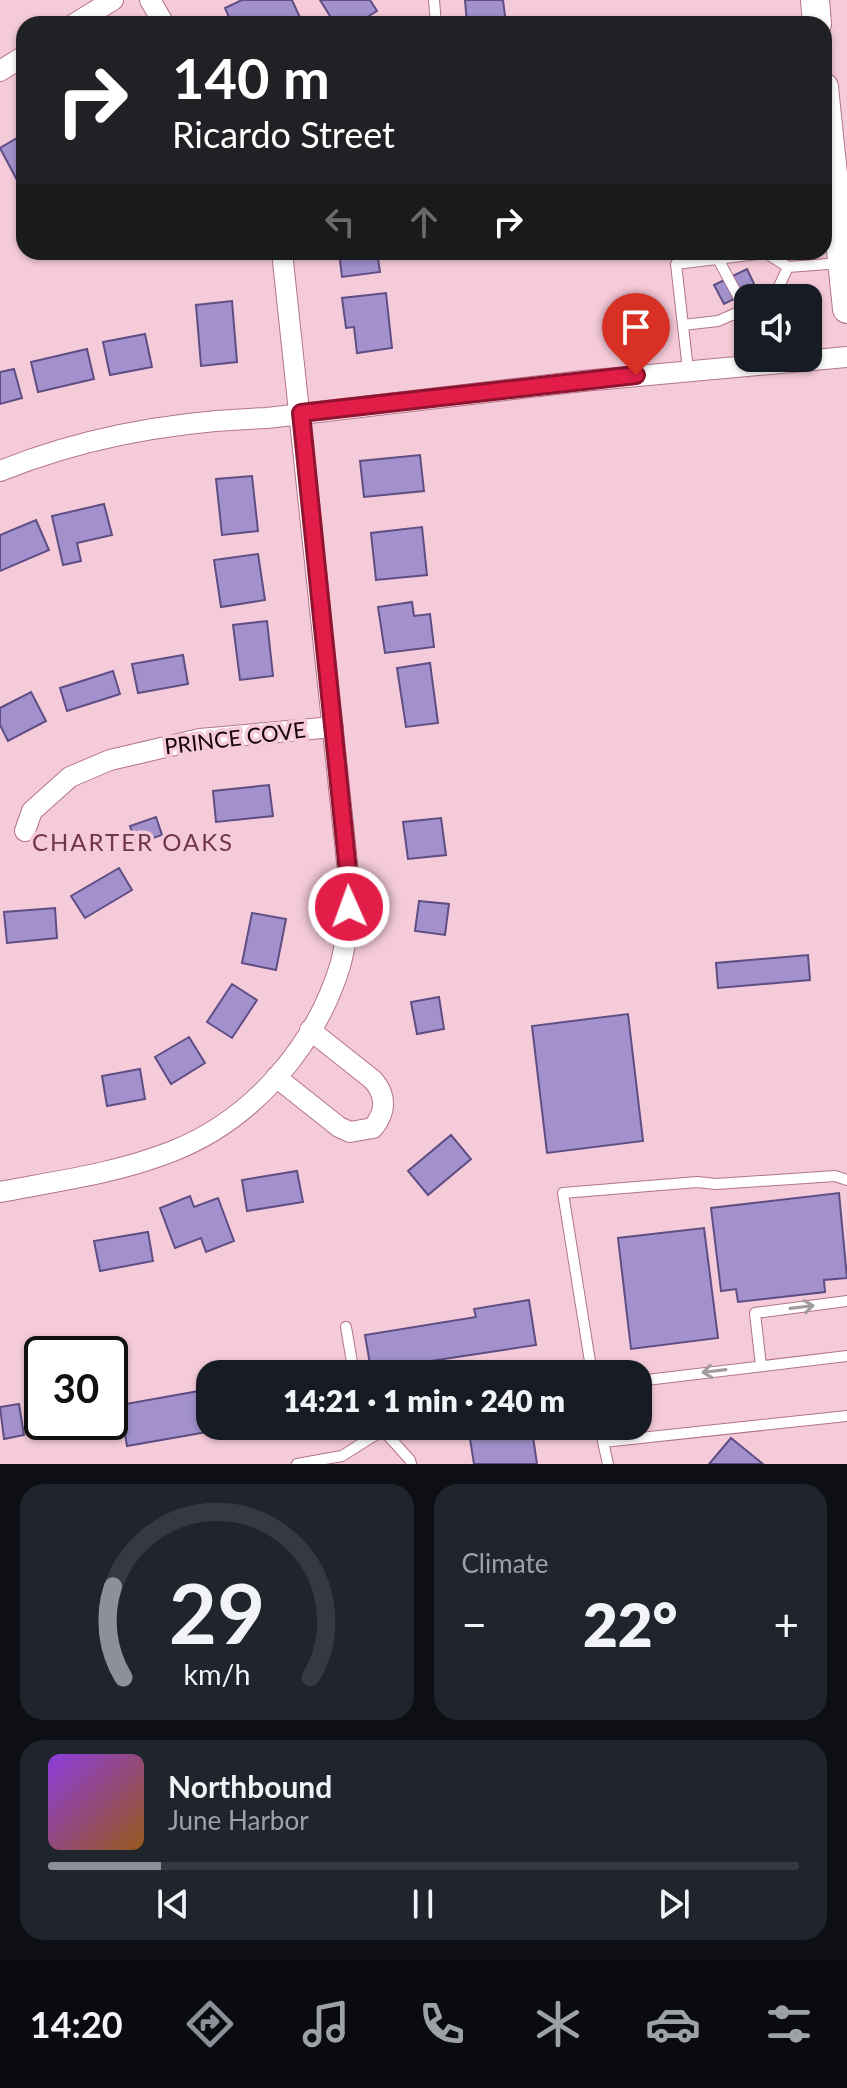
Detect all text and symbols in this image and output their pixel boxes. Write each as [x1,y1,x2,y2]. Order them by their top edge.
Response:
text: 140 m [172,44,330,111]
icon: right [40,48,144,152]
text: Ricardo Street [172,112,395,156]
icon: left [318,200,362,244]
icon: ahead [402,200,446,244]
icon: right [486,200,530,244]
map controls [734,284,822,372]
button: sound [734,284,822,372]
pin [602,293,670,375]
icon: arrive [614,305,658,349]
street label: PRINCE COVE [163,715,307,760]
district label: CHARTER OAKS [32,827,234,856]
position arrow [307,865,391,949]
one-way arrow [788,1299,815,1314]
speed limit sign: 30 [24,1336,128,1440]
one-way arrow [701,1364,728,1379]
text: 14:21 · 1 min · 240 m [283,1382,565,1418]
text: Climate [462,1547,548,1579]
text: 29 [169,1562,265,1662]
text: 22° [583,1588,678,1660]
text: − [462,1598,487,1650]
text: + [773,1598,799,1650]
text: km/h [183,1657,250,1691]
text: Northbound [168,1768,332,1804]
text: June Harbor [168,1804,309,1836]
icon: previous [151,1882,195,1926]
icon: pause [401,1882,445,1926]
icon: next [652,1882,696,1926]
icon: directions [182,1996,238,2052]
icon: music [298,1996,354,2052]
icon: phone [414,1996,470,2052]
icon: climate [530,1996,586,2052]
icon: car [645,1996,701,2052]
icon: filters [761,1996,817,2052]
text: 14:20 [30,2002,123,2046]

